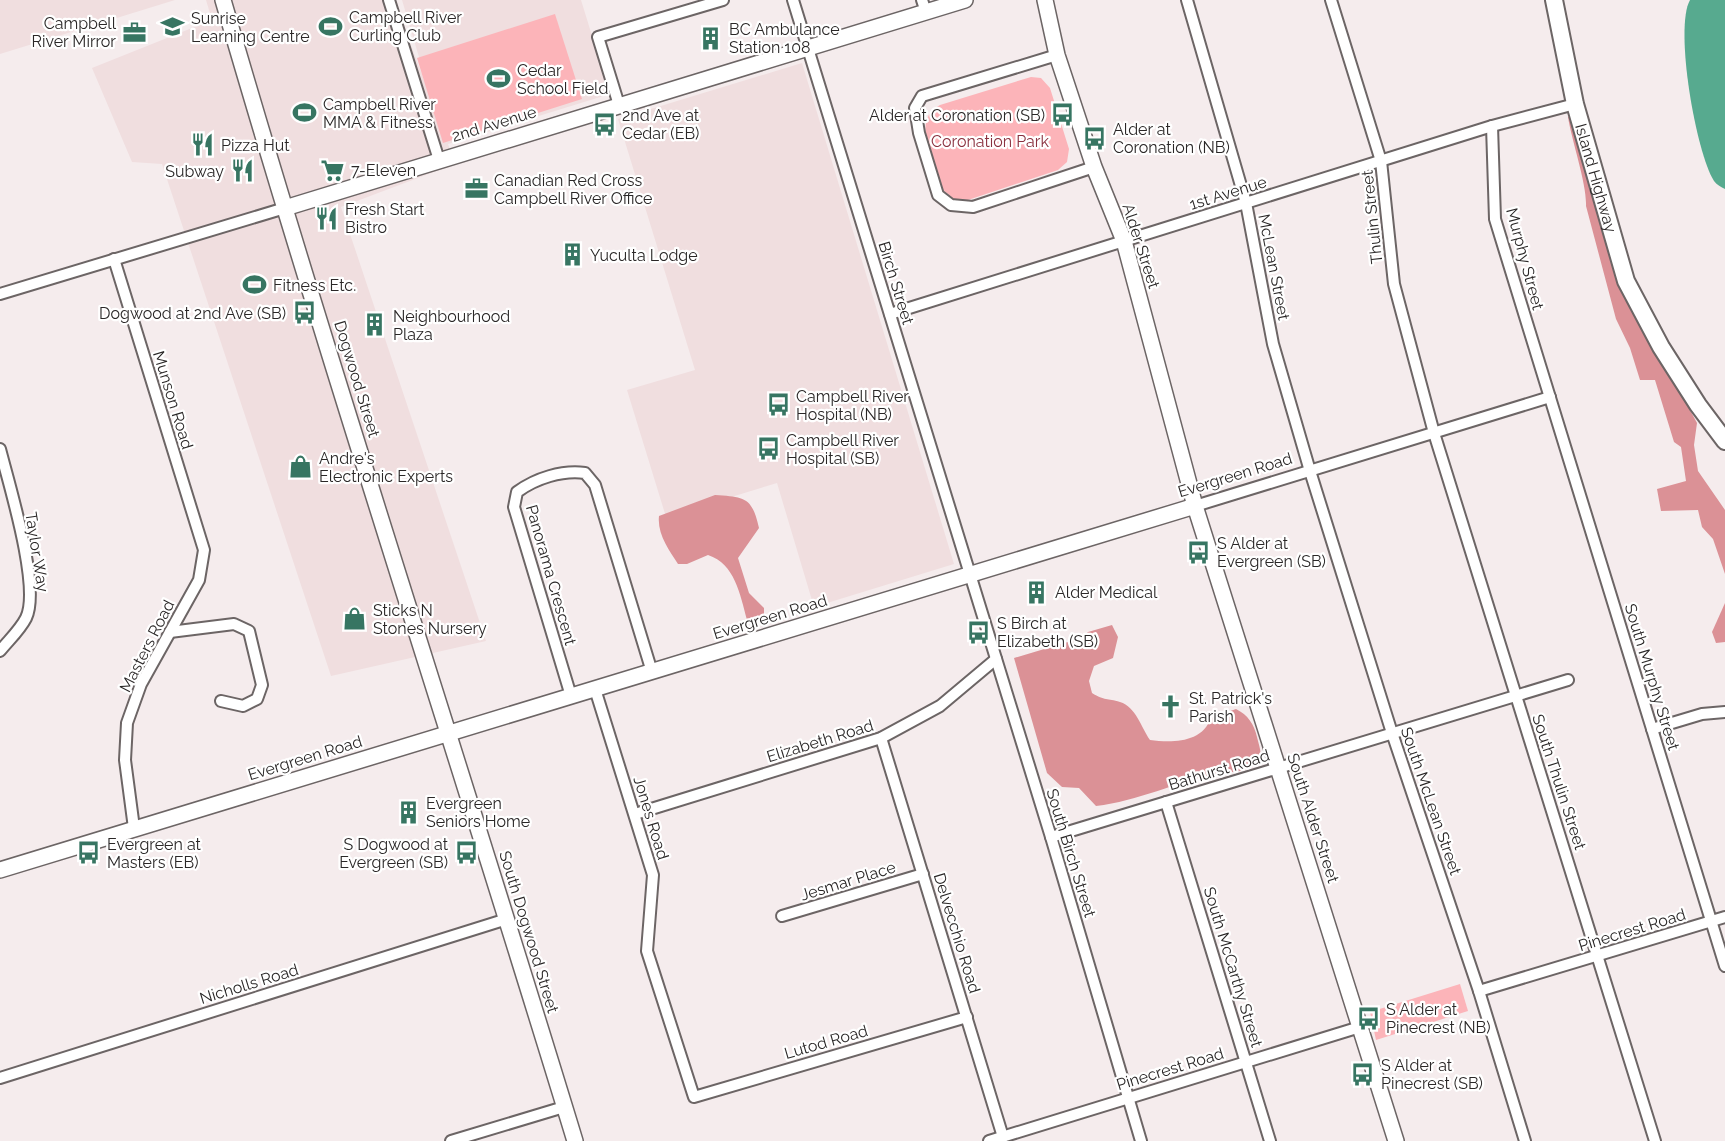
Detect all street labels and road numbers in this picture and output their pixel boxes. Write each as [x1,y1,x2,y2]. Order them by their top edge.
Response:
street label: 2nd Avenue [449,102,539,146]
street label: Island Highway [1572,121,1621,235]
street label: Thulin Street [1358,169,1386,265]
street label: 1st Avenue [1187,172,1269,214]
street label: Alder Street [1118,201,1164,291]
street label: Murphy Street [1502,206,1548,313]
street label: McLean Street [1254,212,1294,322]
street label: Birch Street [874,239,918,328]
street label: Dogwood Street [330,318,384,440]
street label: Munson Road [149,348,197,452]
street label: Evergreen Road [1176,449,1294,501]
street label: Panorama Crescent [522,502,580,648]
street label: Taylor Way [21,511,53,594]
street label: Evergreen Road [711,591,829,643]
street label: Masters Road [116,597,178,695]
street label: South Murphy Street [1621,601,1684,753]
street label: South Thulin Street [1528,712,1590,853]
street label: Elizabeth Road [764,716,876,766]
street label: South McLean Street [1397,725,1465,878]
street label: Evergreen Road [246,732,364,784]
street label: Bathurst Road [1166,746,1272,794]
street label: South Alder Street [1283,751,1343,886]
street label: Jones Road [629,774,673,862]
street label: South Birch Street [1042,786,1100,920]
street label: South Dogwood Street [495,849,563,1016]
street label: Jesmar Place [798,858,898,904]
street label: Delvecchio Road [930,871,984,996]
street label: South McCarthy Street [1200,885,1267,1050]
street label: Pinecrest Road [1576,905,1688,955]
street label: Nicholls Road [197,960,301,1008]
street label: Lutod Road [782,1021,870,1063]
street label: Pinecrest Road [1114,1044,1226,1094]

